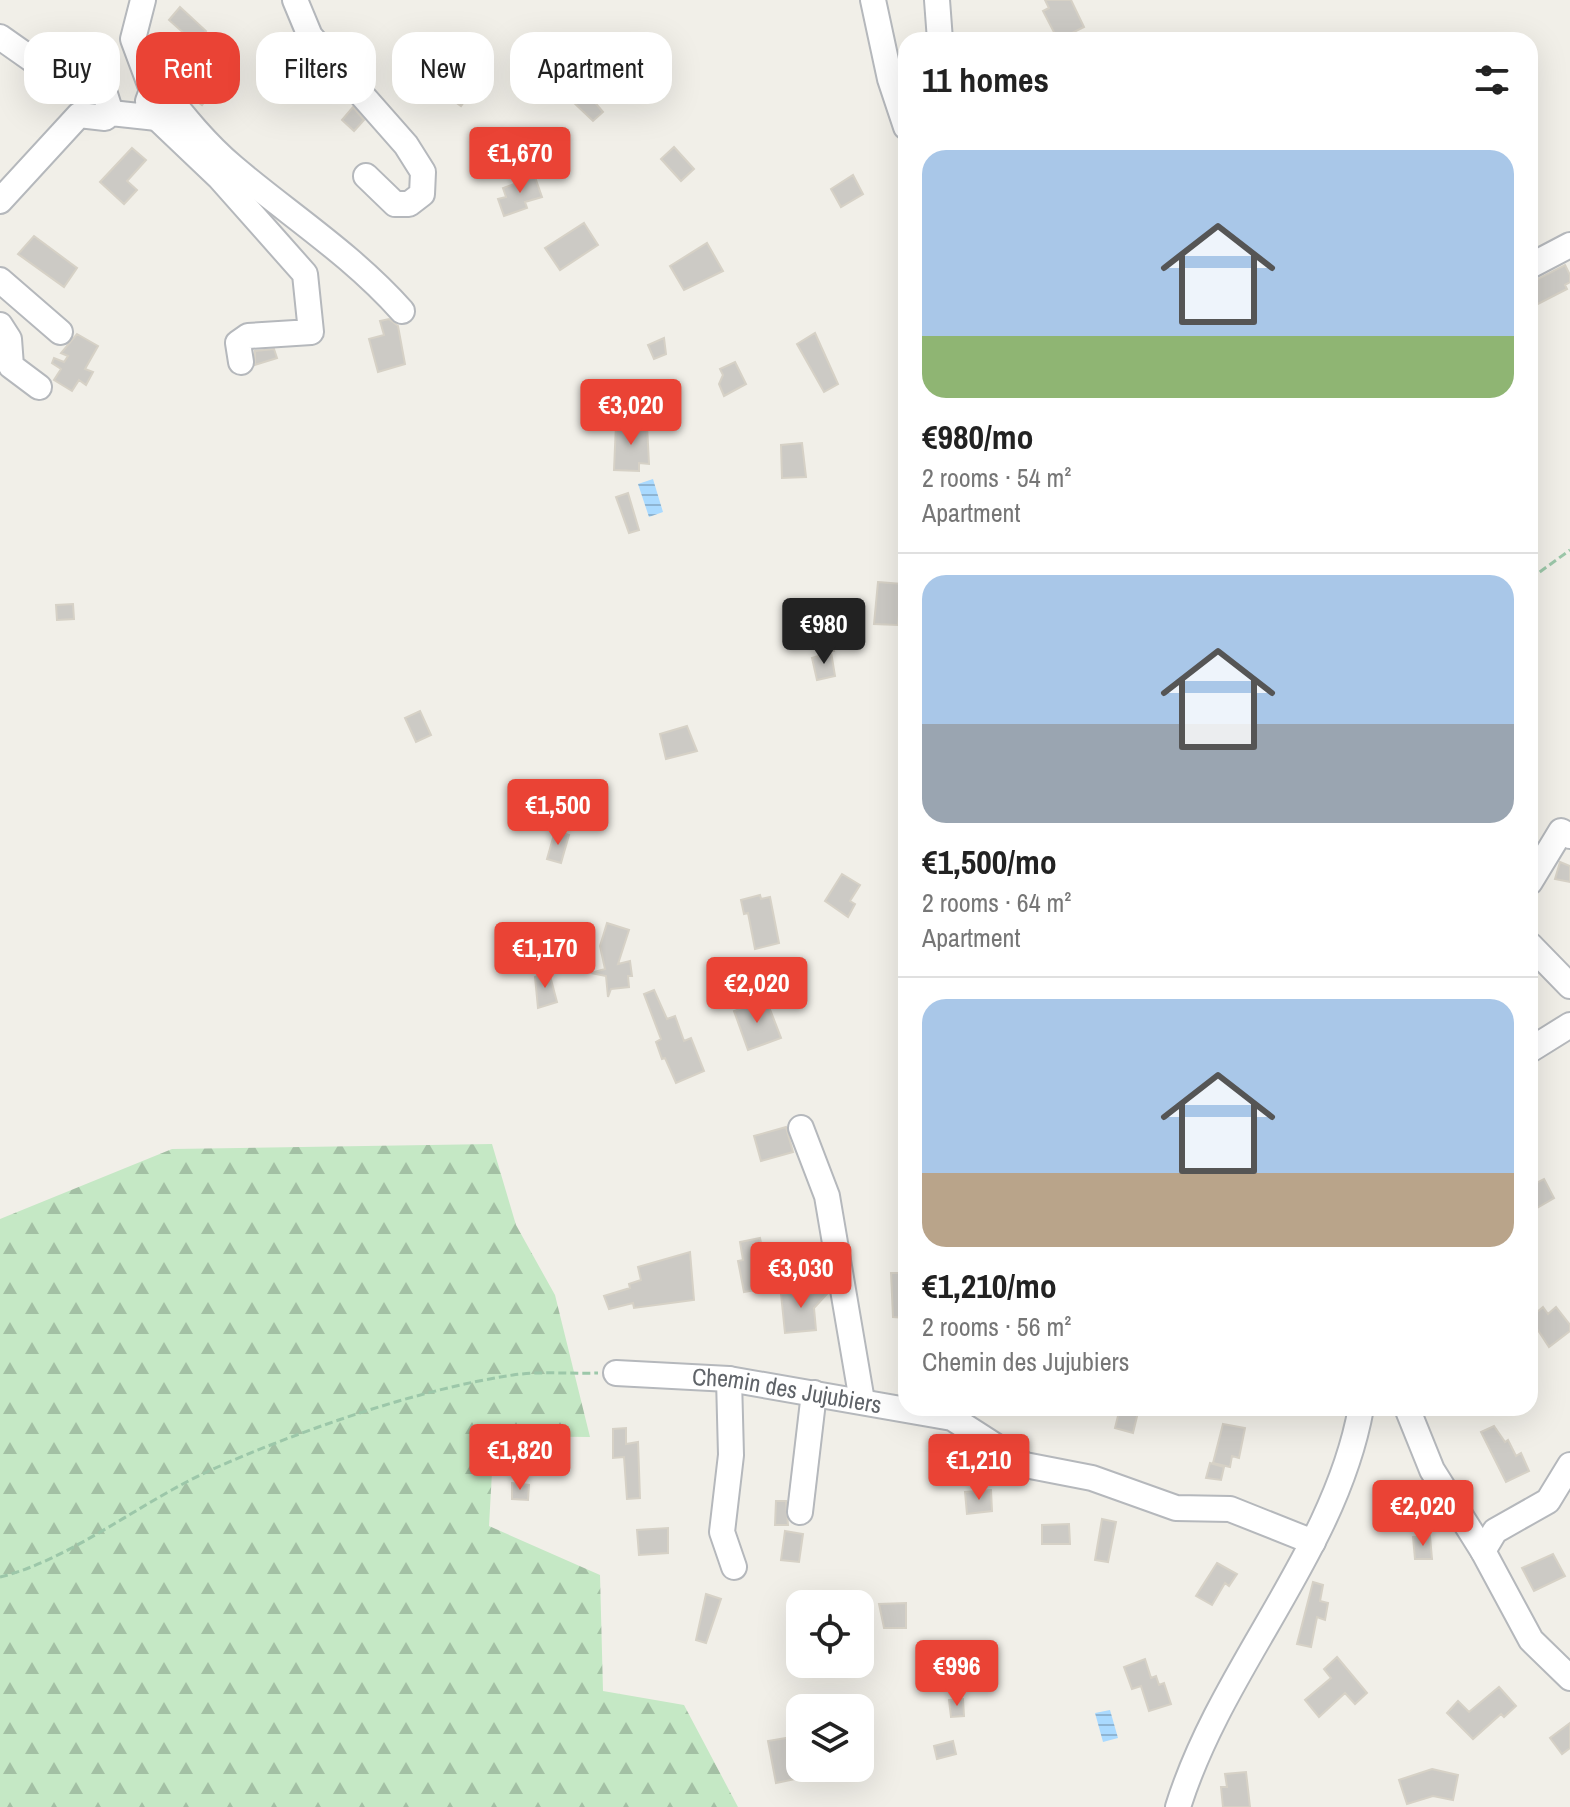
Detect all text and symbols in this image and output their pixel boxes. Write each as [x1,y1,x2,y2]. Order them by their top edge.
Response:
chip: Buy [24,32,120,104]
chip: Rent [136,32,240,104]
chip: Filters [256,32,376,104]
chip: New [392,32,494,104]
chip: Apartment [510,32,672,104]
text: 11 homes [922,57,1049,103]
icon: filters [1470,58,1514,102]
pin: €1,670 [455,127,585,195]
text: €1,670 [487,135,553,170]
icon: home [1146,202,1290,346]
pin: €3,020 [566,379,696,447]
text: €3,020 [598,387,664,422]
text: €980/mo [922,414,1034,460]
text: 2 rooms · 54 m² [922,460,1071,495]
text: Apartment [922,495,1020,530]
pin: €980 [777,598,871,666]
text: €980 [800,606,848,641]
icon: home [1146,627,1290,771]
pin: €1,500 [493,779,623,847]
text: €1,500 [525,787,591,822]
text: €1,500/mo [922,839,1057,885]
text: 2 rooms · 64 m² [922,885,1071,920]
text: Apartment [922,920,1020,955]
pin: €1,170 [480,922,610,990]
text: €1,170 [512,930,578,965]
pin: €2,020 [692,957,822,1025]
text: €2,020 [724,965,790,1000]
icon: home [1146,1051,1290,1195]
pin: €3,030 [736,1242,866,1310]
text: €3,030 [768,1250,834,1285]
text: €1,210/mo [922,1263,1057,1309]
text: 2 rooms · 56 m² [922,1309,1071,1344]
text: Chemin des Jujubiers [922,1344,1129,1379]
street label: Chemin des Jujubiers [691,1360,884,1420]
pin: €1,820 [455,1424,585,1492]
text: €1,820 [487,1432,553,1467]
pin: €1,210 [914,1434,1044,1502]
text: €1,210 [946,1442,1012,1477]
pin: €2,020 [1358,1480,1488,1548]
text: €2,020 [1390,1488,1456,1523]
map controls [786,1590,874,1782]
button: locate [786,1590,874,1678]
pin: €996 [910,1640,1004,1708]
text: €996 [933,1648,981,1683]
button: layers [786,1694,874,1782]

